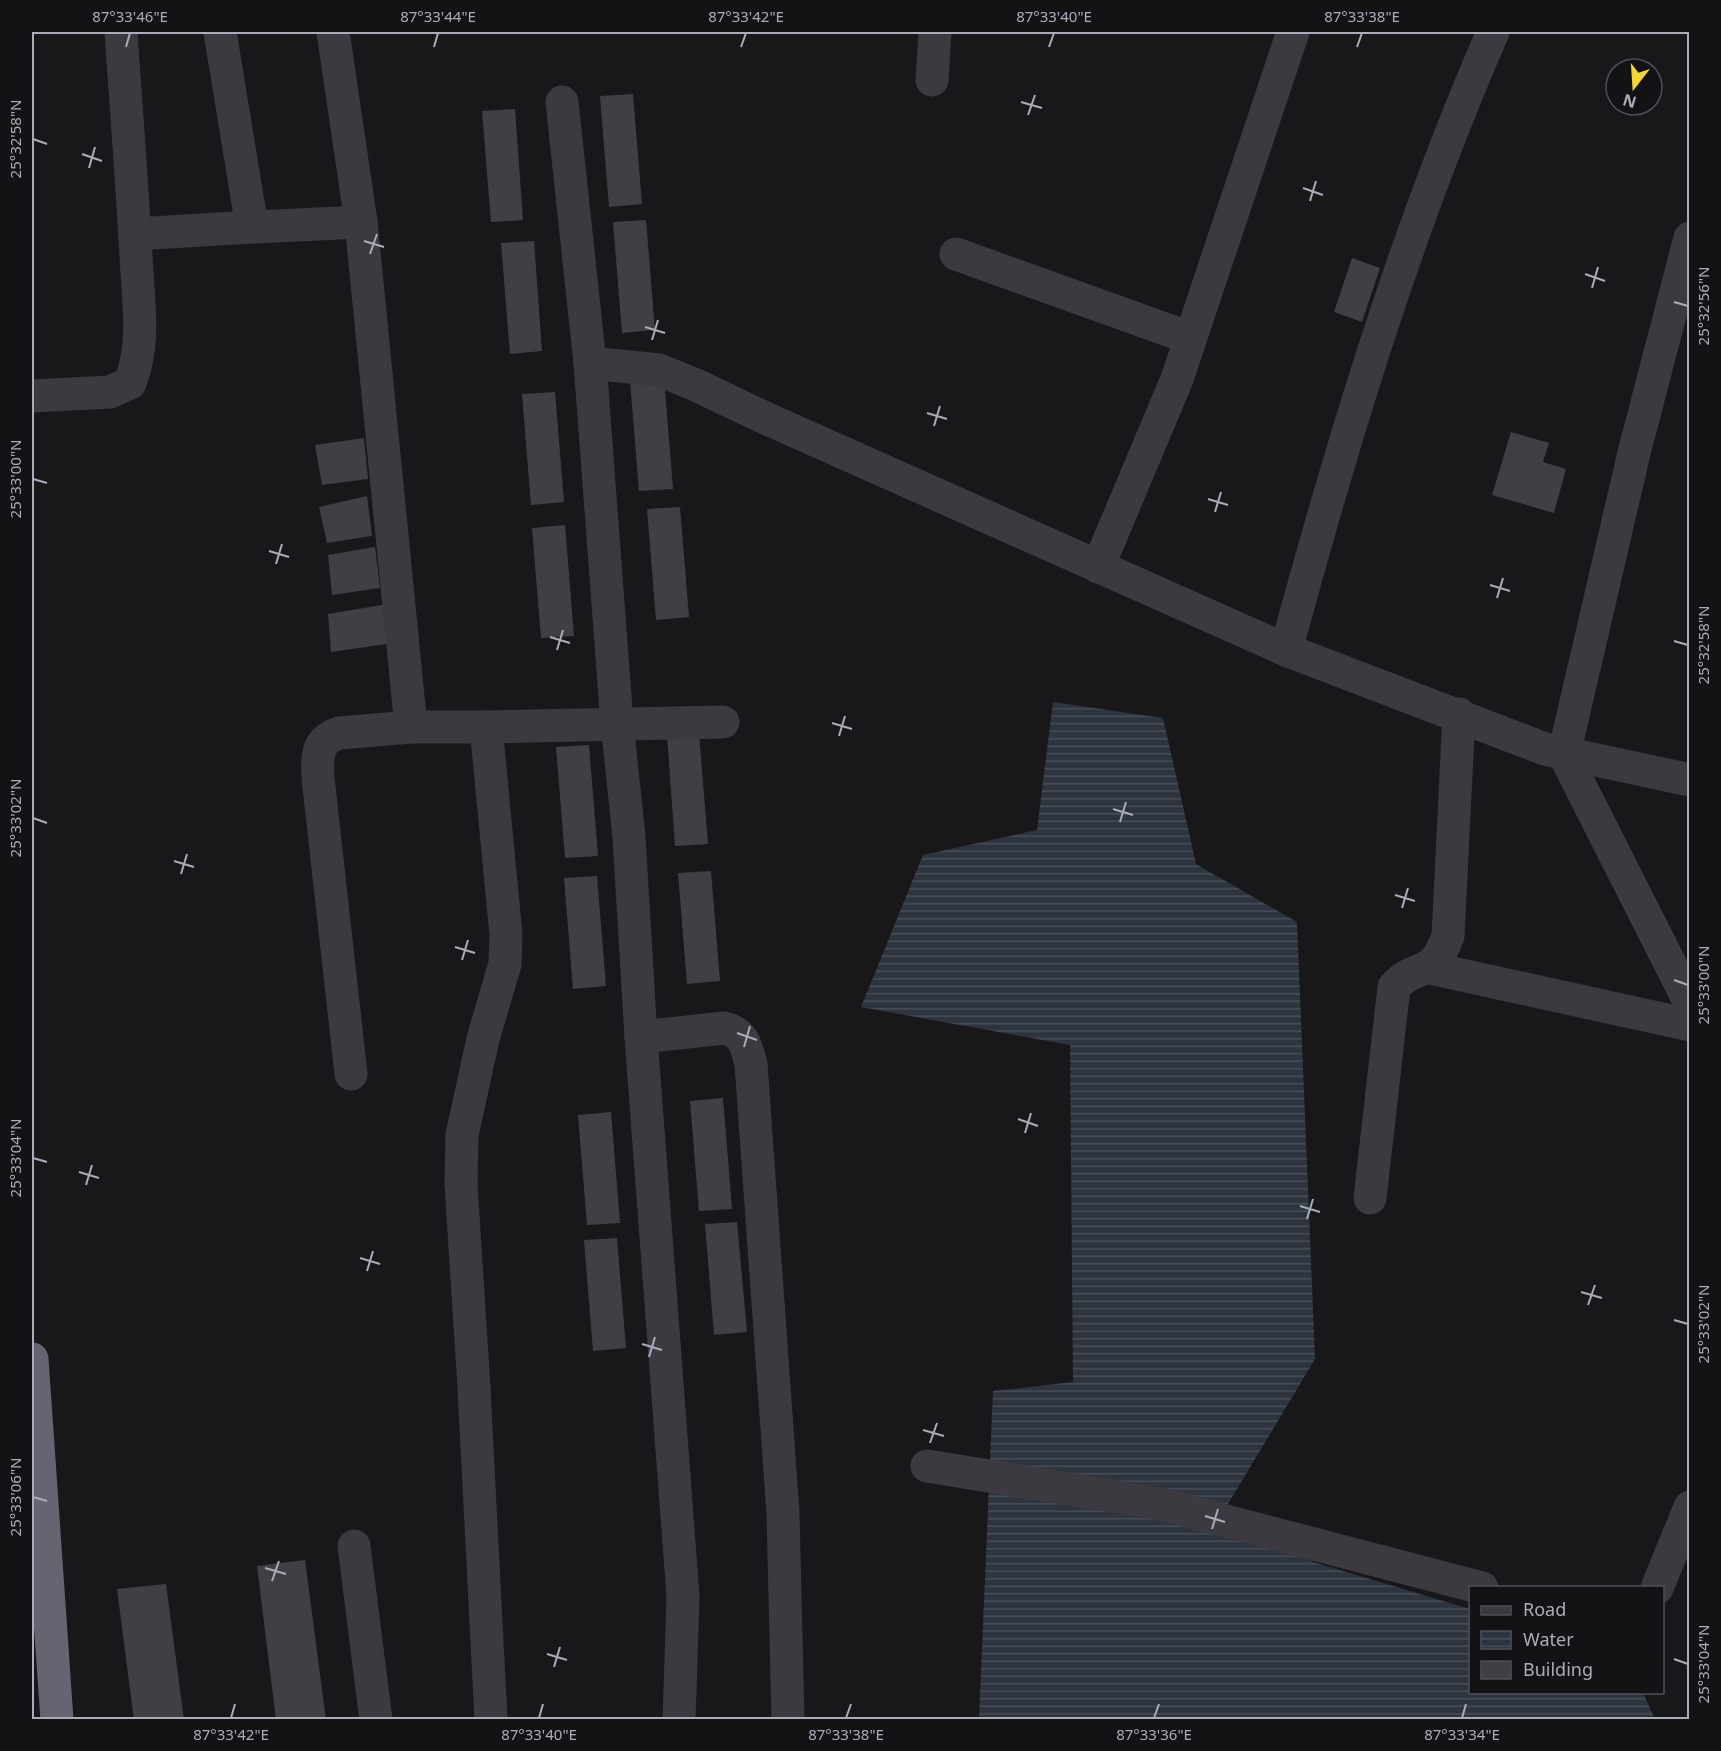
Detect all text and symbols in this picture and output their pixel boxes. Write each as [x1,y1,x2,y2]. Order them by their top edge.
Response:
text: 87°33'46"E [92,6,168,26]
text: 87°33'44"E [400,6,476,26]
text: 87°33'42"E [708,6,784,26]
text: 87°33'40"E [1016,6,1092,26]
text: 87°33'38"E [1324,6,1400,26]
north arrow [1604,57,1664,117]
text: N [1620,89,1639,114]
text: 25°32'58"N [5,100,25,178]
text: 25°32'56"N [1693,267,1713,345]
text: 25°33'00"N [5,440,25,518]
text: 25°32'58"N [1693,606,1713,684]
text: 25°33'02"N [5,779,25,857]
text: 25°33'00"N [1693,946,1713,1024]
text: 25°33'04"N [5,1119,25,1197]
text: 25°33'02"N [1693,1285,1713,1363]
text: 25°33'06"N [5,1458,25,1536]
legend [1469,1586,1664,1694]
text: Road [1523,1597,1566,1621]
text: 25°33'04"N [1693,1625,1713,1703]
text: Water [1523,1627,1574,1651]
text: Building [1523,1657,1593,1681]
text: 87°33'42"E [193,1724,269,1744]
text: 87°33'40"E [501,1724,577,1744]
text: 87°33'38"E [808,1724,884,1744]
text: 87°33'36"E [1116,1724,1192,1744]
text: 87°33'34"E [1424,1724,1500,1744]

